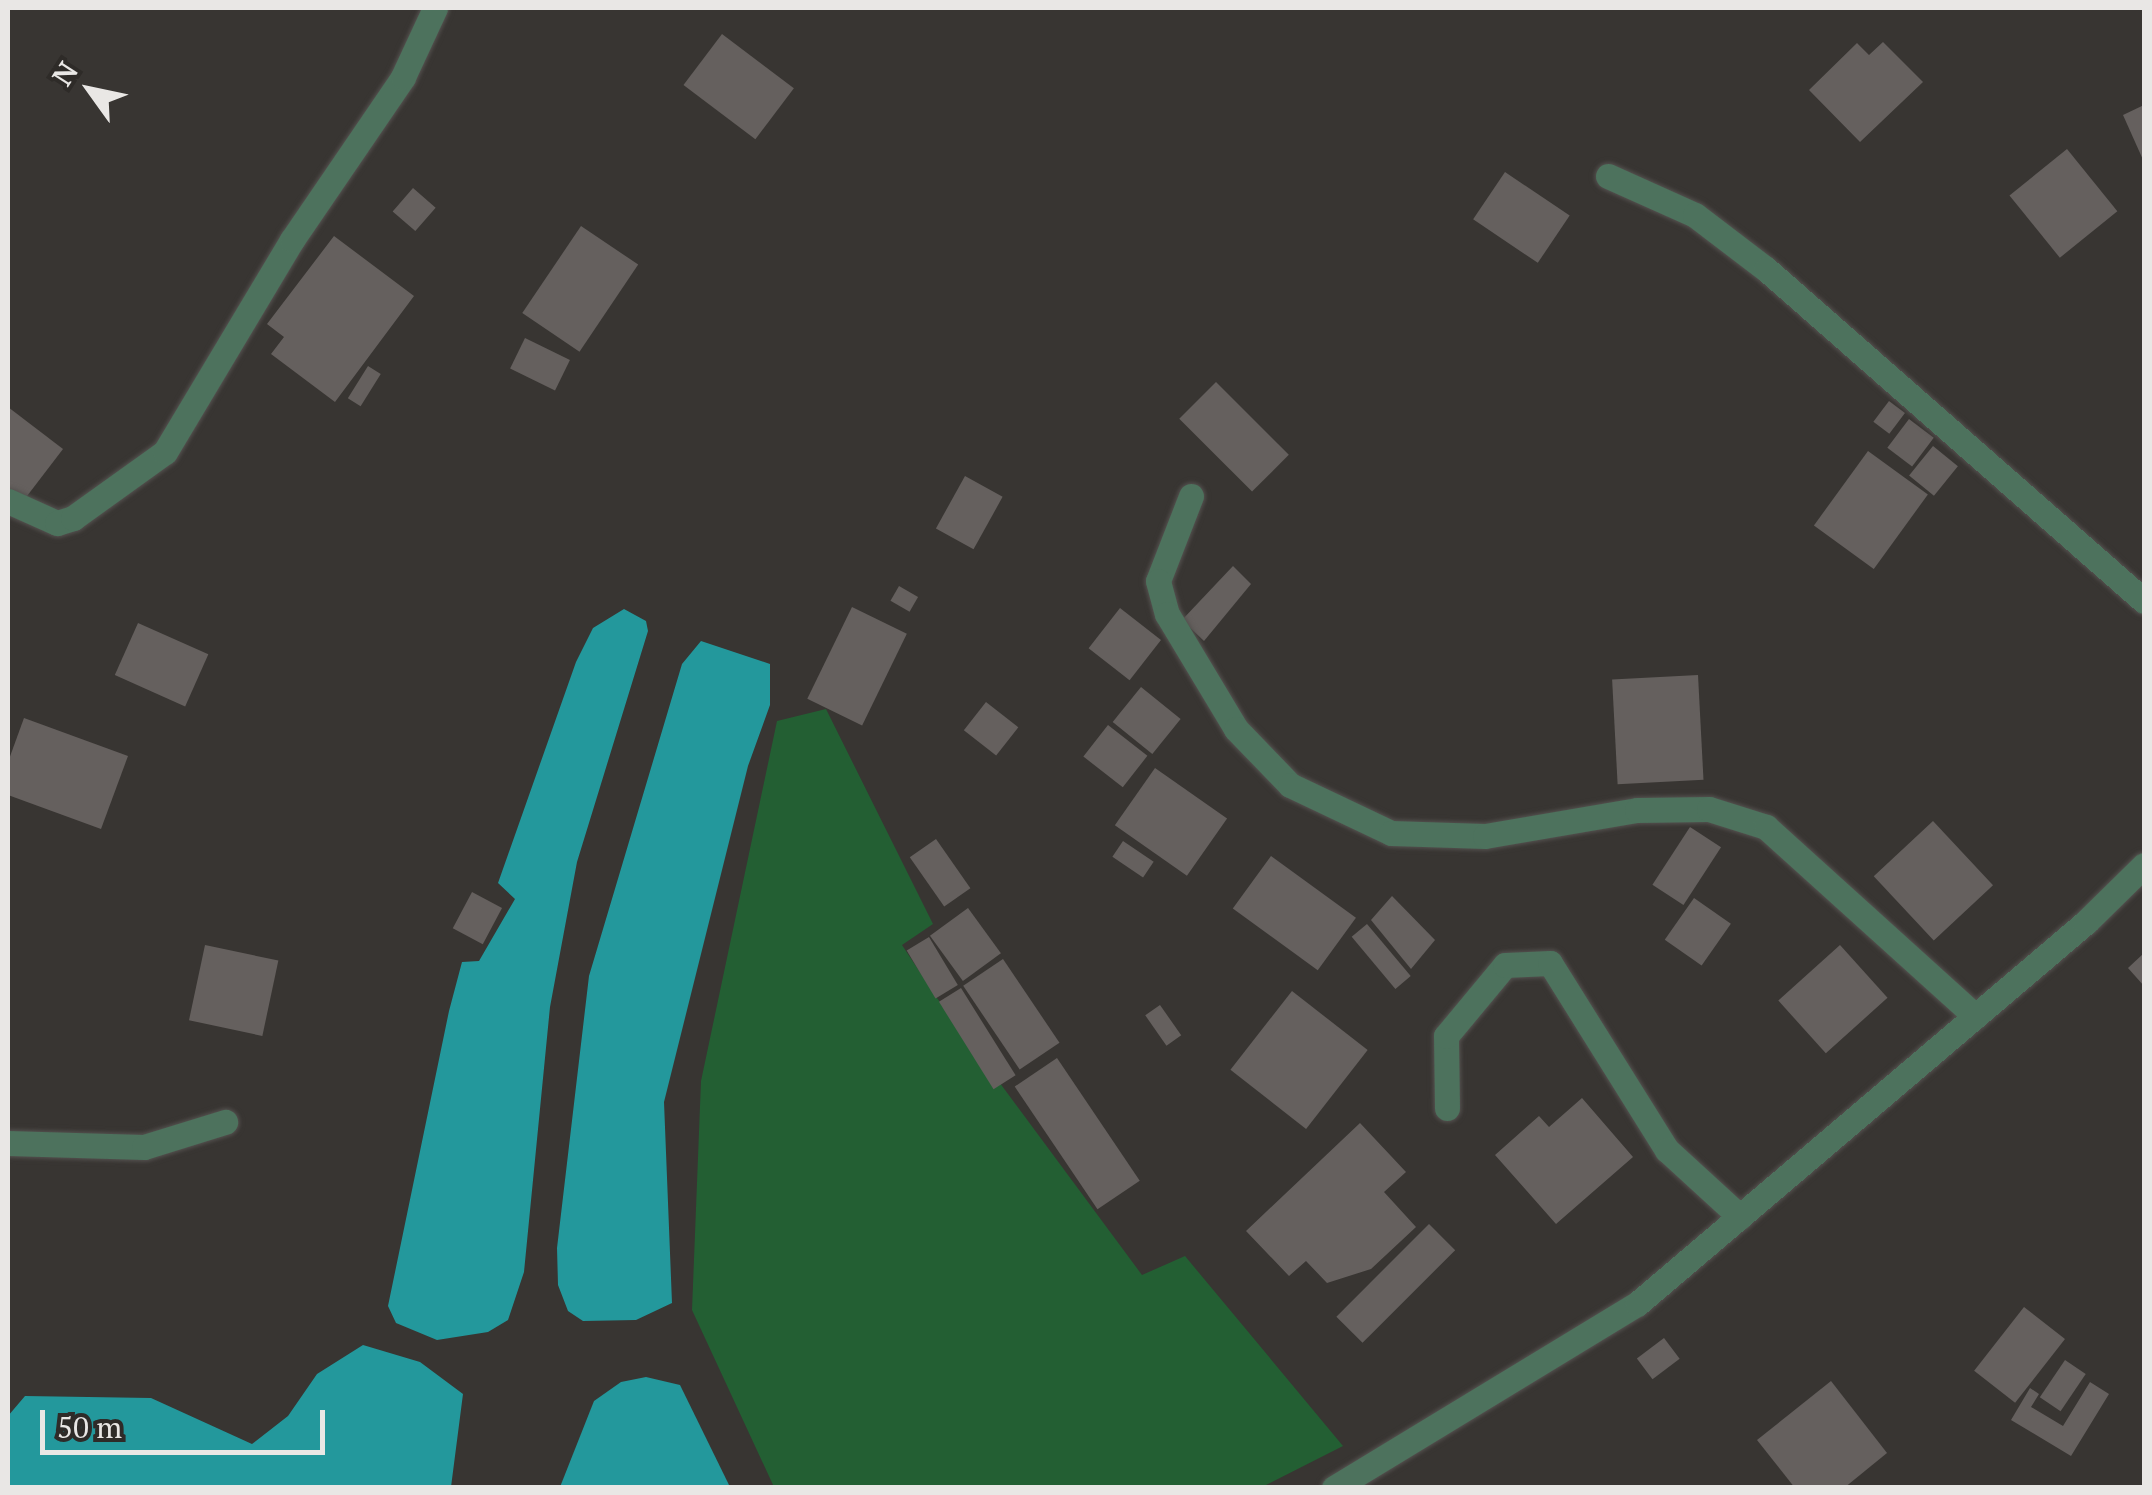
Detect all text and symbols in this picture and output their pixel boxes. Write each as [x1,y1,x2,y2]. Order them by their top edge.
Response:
north arrow [40,40,140,140]
text: N [43,54,86,92]
scale bar [45,1390,330,1452]
text: 50 m [57,1407,122,1447]

